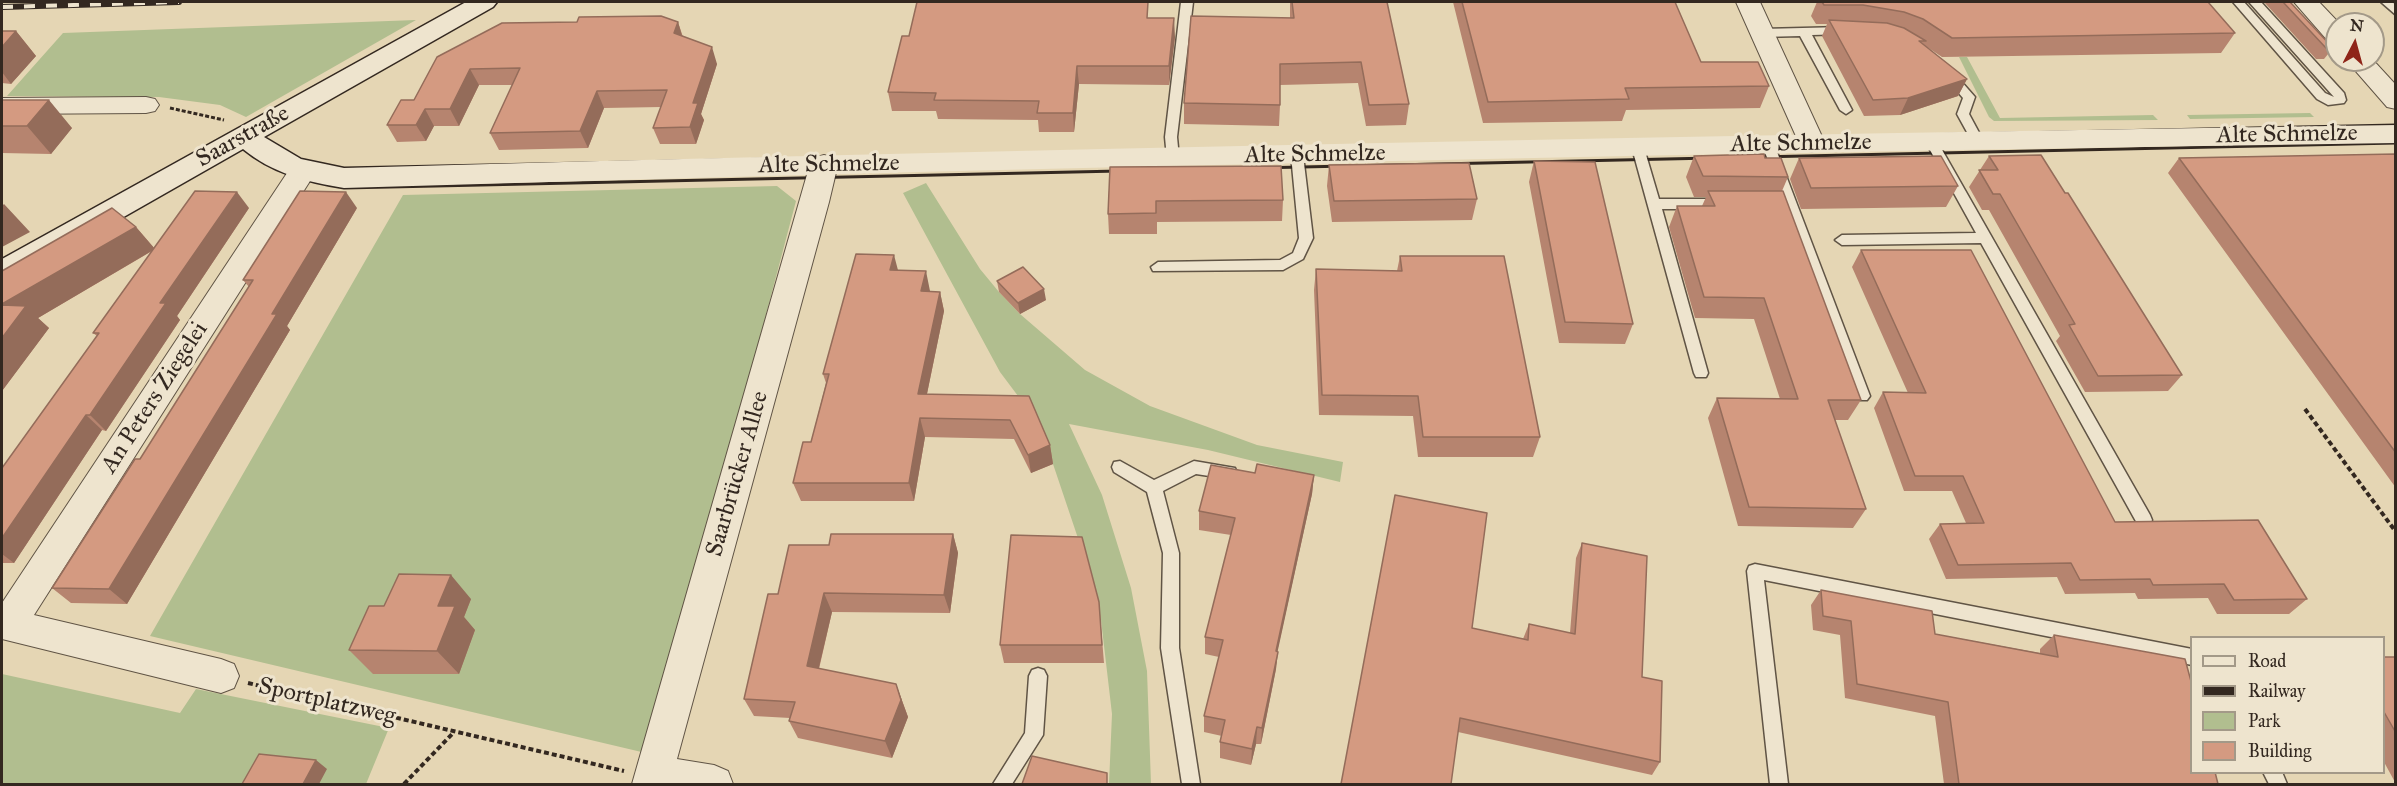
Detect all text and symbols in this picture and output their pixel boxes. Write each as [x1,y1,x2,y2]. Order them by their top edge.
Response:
north arrow [2325,12,2385,72]
text: N [2349,15,2364,36]
street label: Saarstraße [191,100,295,174]
street label: Alte Schmelze [2216,119,2358,151]
street label: Alte Schmelze [1730,128,1872,160]
street label: Alte Schmelze [1244,139,1386,171]
street label: Alte Schmelze [758,149,900,181]
street label: An Peters Ziegelei [95,317,215,479]
street label: Saarbrücker Allee [701,388,775,560]
legend [2190,636,2385,774]
text: Road [2248,650,2286,672]
street label: Sportplatzweg [255,672,399,732]
text: Railway [2248,680,2305,702]
text: Park [2248,710,2281,732]
text: Building [2248,740,2311,762]

